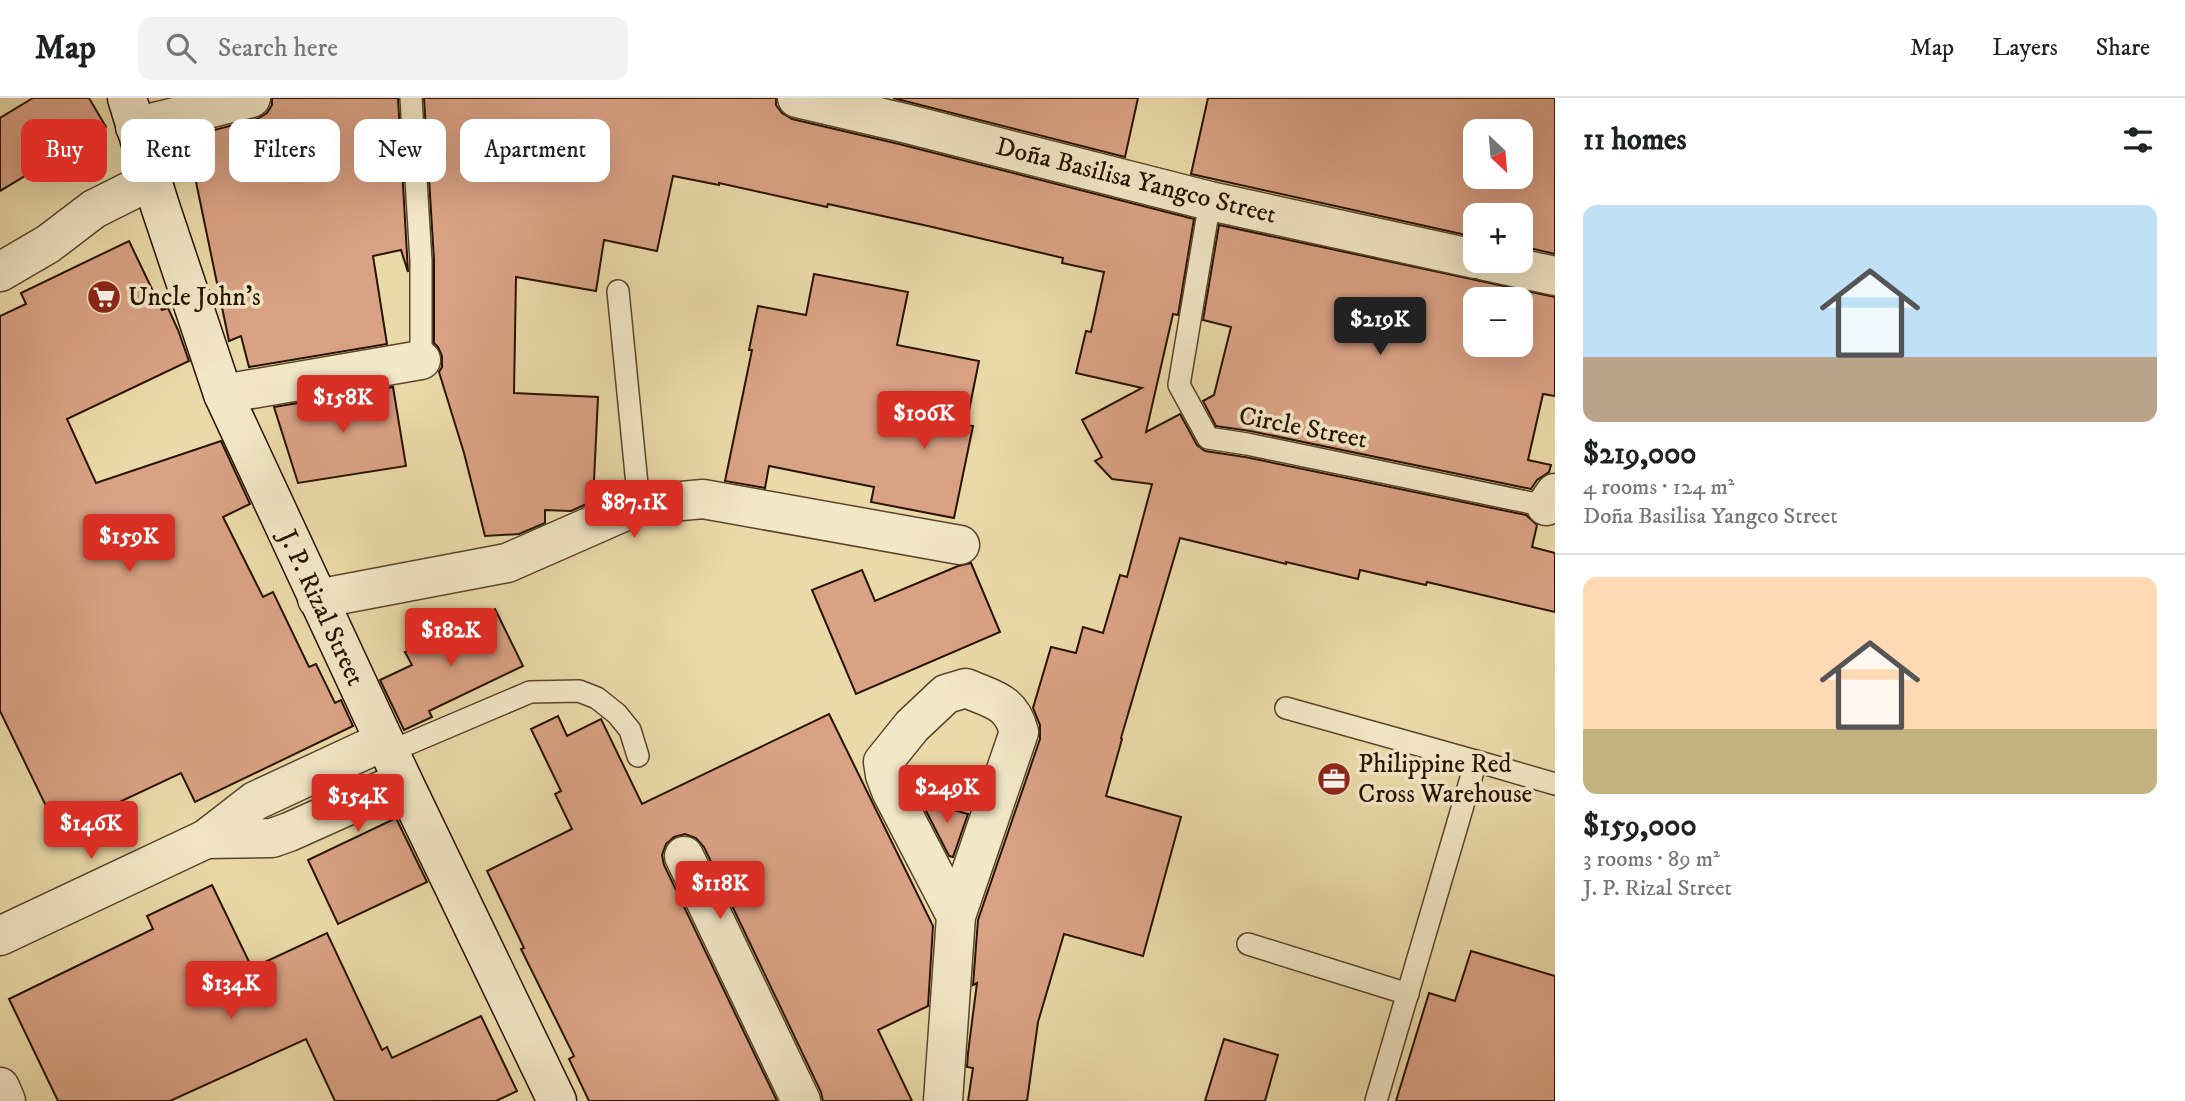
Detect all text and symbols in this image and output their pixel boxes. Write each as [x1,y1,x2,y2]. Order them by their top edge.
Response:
search box [138,17,628,80]
text: Map [35,28,96,69]
icon: search [162,29,200,67]
text: Search here [218,32,338,65]
text: Map [1910,33,1954,63]
text: Layers [1992,33,2058,63]
text: Share [2096,33,2150,63]
chip: Buy [21,119,107,182]
chip: Rent [121,119,215,182]
chip: Filters [229,119,340,182]
chip: New [354,119,446,182]
chip: Apartment [460,119,610,182]
north arrow [1463,119,1533,189]
map controls [1463,119,1533,357]
icon: filters [2119,121,2157,159]
text: 11 homes [1583,122,1687,159]
street label: Doña Basilisa Yangco Street [992,130,1280,232]
button: + [1463,203,1533,273]
icon: home [1807,250,1933,376]
supermarket icon: Uncle John's [85,278,123,316]
place label: Uncle John's [128,281,261,314]
button: − [1463,287,1533,357]
pin: $219K [1331,298,1429,357]
text: $219K [1350,305,1410,334]
pin: $158K [294,376,392,435]
text: $158K [313,383,373,412]
pin: $106K [875,392,973,451]
text: $106K [893,399,955,428]
street label: Circle Street [1236,399,1370,457]
text: $219,000 [1583,436,1697,473]
text: 4 rooms · 124 m² [1583,473,1734,502]
pin: $87.1K [577,480,691,540]
text: $87.1K [601,488,667,517]
text: Doña Basilisa Yangco Street [1583,502,1838,531]
pin: $159K [80,514,178,574]
text: $159K [99,522,159,551]
street label: J. P. Rizal Street [270,523,372,691]
pin: $182K [402,608,500,668]
text: $182K [421,616,481,645]
icon: home [1807,622,1933,748]
place label: Philippine Red Cross Warehouse [1358,748,1532,811]
office icon: Philippine Red Cross Warehouse [1315,760,1353,798]
pin: $249K [898,766,996,825]
text: $249K [915,773,979,802]
pin: $154K [309,774,407,834]
text: $154K [328,782,388,811]
pin: $146K [42,802,140,861]
text: $159,000 [1583,808,1697,845]
text: $146K [60,809,122,838]
text: 3 rooms · 89 m² [1583,845,1720,874]
pin: $118K [671,862,769,921]
text: $118K [691,869,749,898]
text: J. P. Rizal Street [1583,874,1732,903]
pin: $134K [182,962,280,1021]
text: $134K [202,969,260,998]

